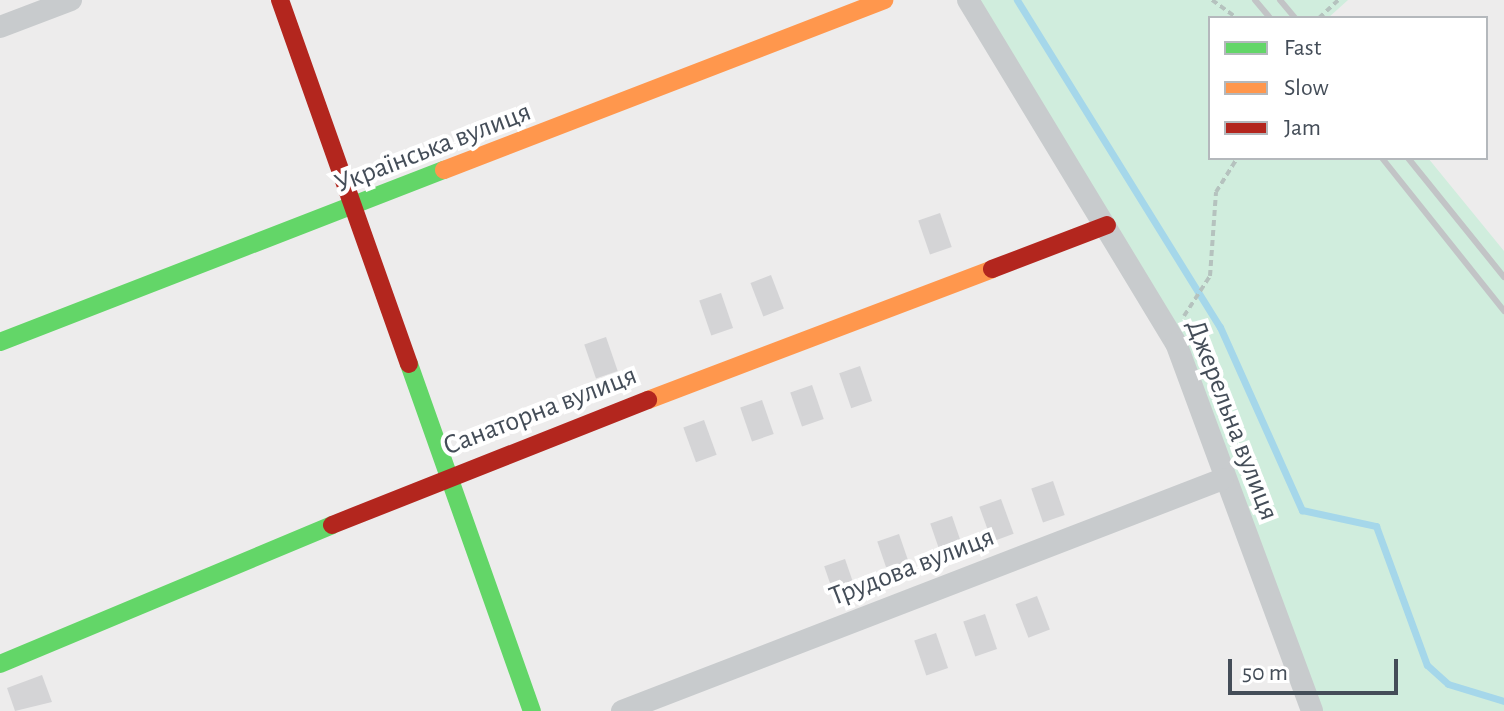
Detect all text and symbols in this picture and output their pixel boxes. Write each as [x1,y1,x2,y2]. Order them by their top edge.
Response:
legend [1208,16,1488,160]
text: Fast [1284,36,1321,60]
text: Slow [1284,76,1329,100]
street label: Українська вулиця [330,95,536,201]
text: Jam [1284,116,1321,140]
street label: Джерельна вулиця [1178,315,1286,525]
street label: Санаторна вулиця [438,359,642,463]
street label: Трудова вулиця [825,520,999,614]
scale bar [1232,643,1402,693]
text: 50 m [1242,661,1288,685]

